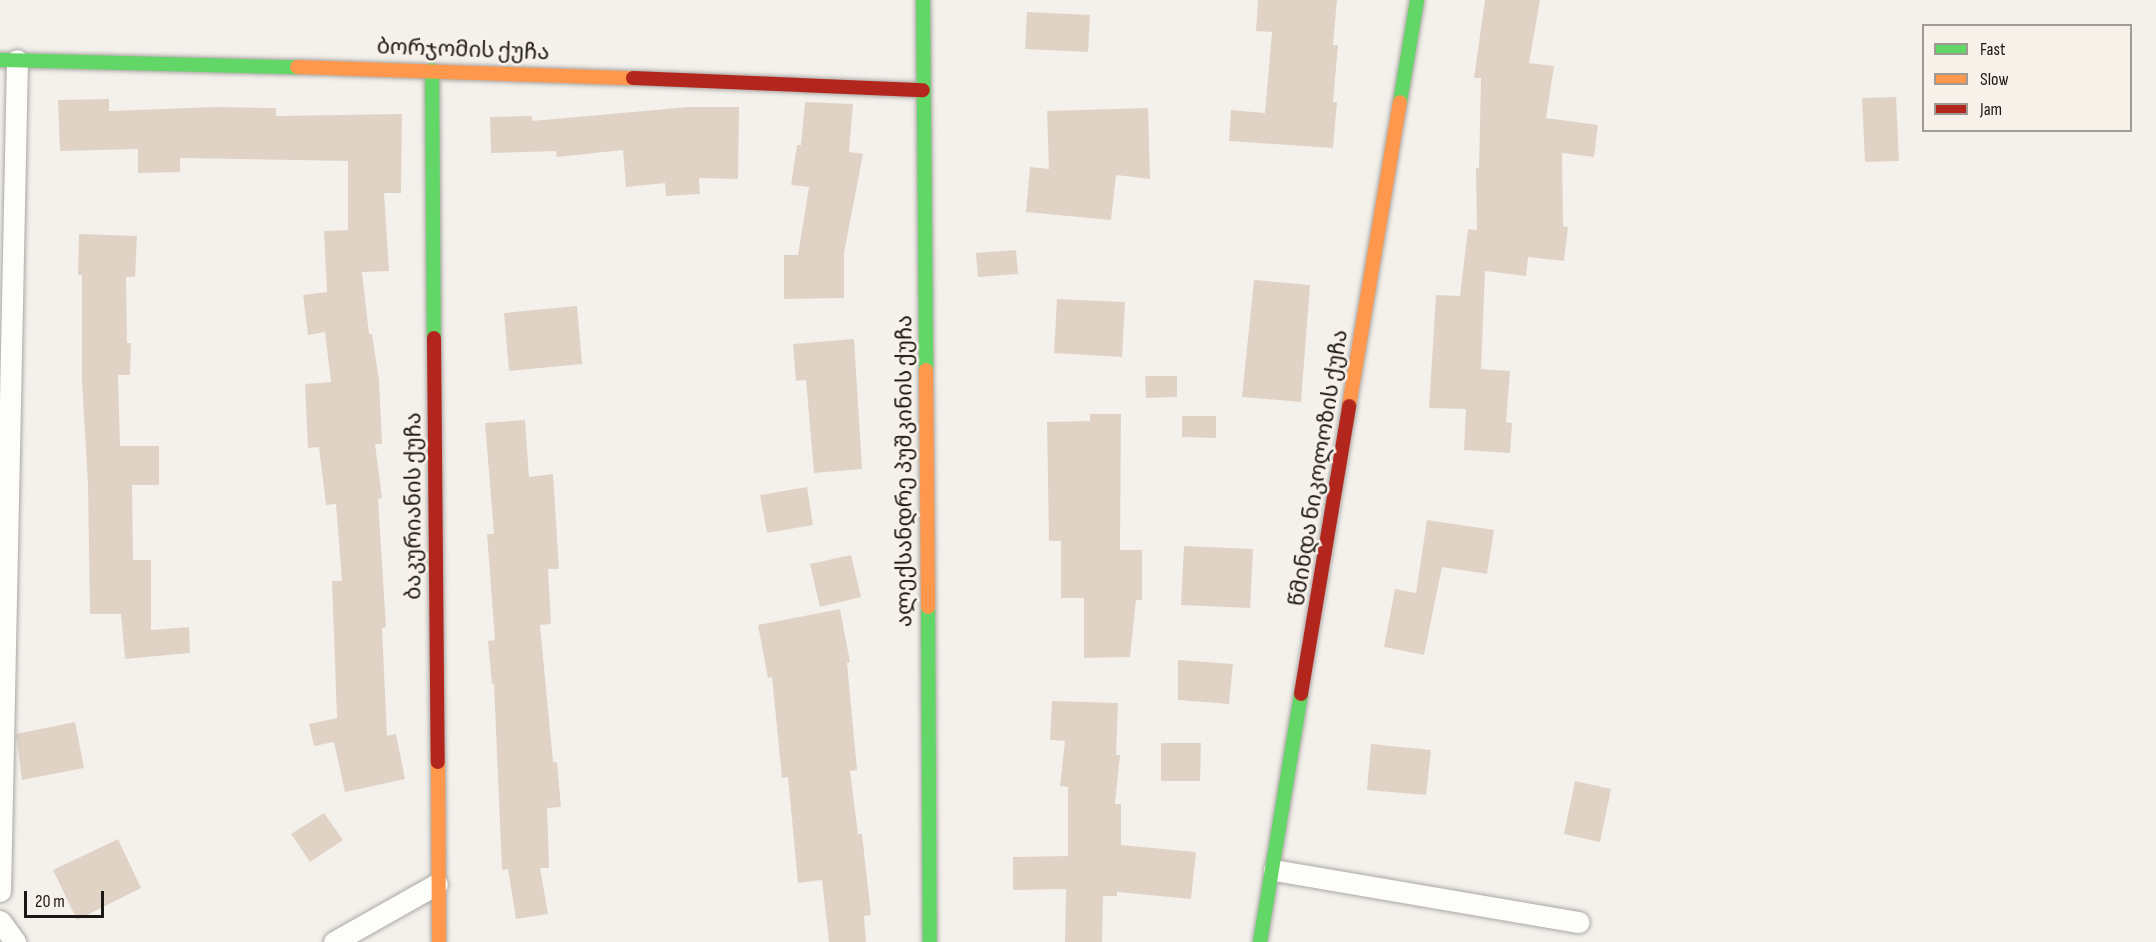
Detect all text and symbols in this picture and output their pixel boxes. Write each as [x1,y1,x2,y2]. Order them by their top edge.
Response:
legend [1922,24,2132,132]
street label: ბორჯომის ქუჩა [376,34,550,66]
text: Fast [1980,39,2005,60]
text: Slow [1980,69,2009,90]
text: Jam [1980,99,2002,120]
street label: ალექსანდრე პუშკინის ქუჩა [892,315,918,627]
street label: წმინდა ნიკოლოზის ქუჩა [1284,328,1354,608]
street label: ბაკურიანის ქუჩა [401,412,427,600]
scale bar [27,879,106,917]
text: 20 m [35,891,65,912]

